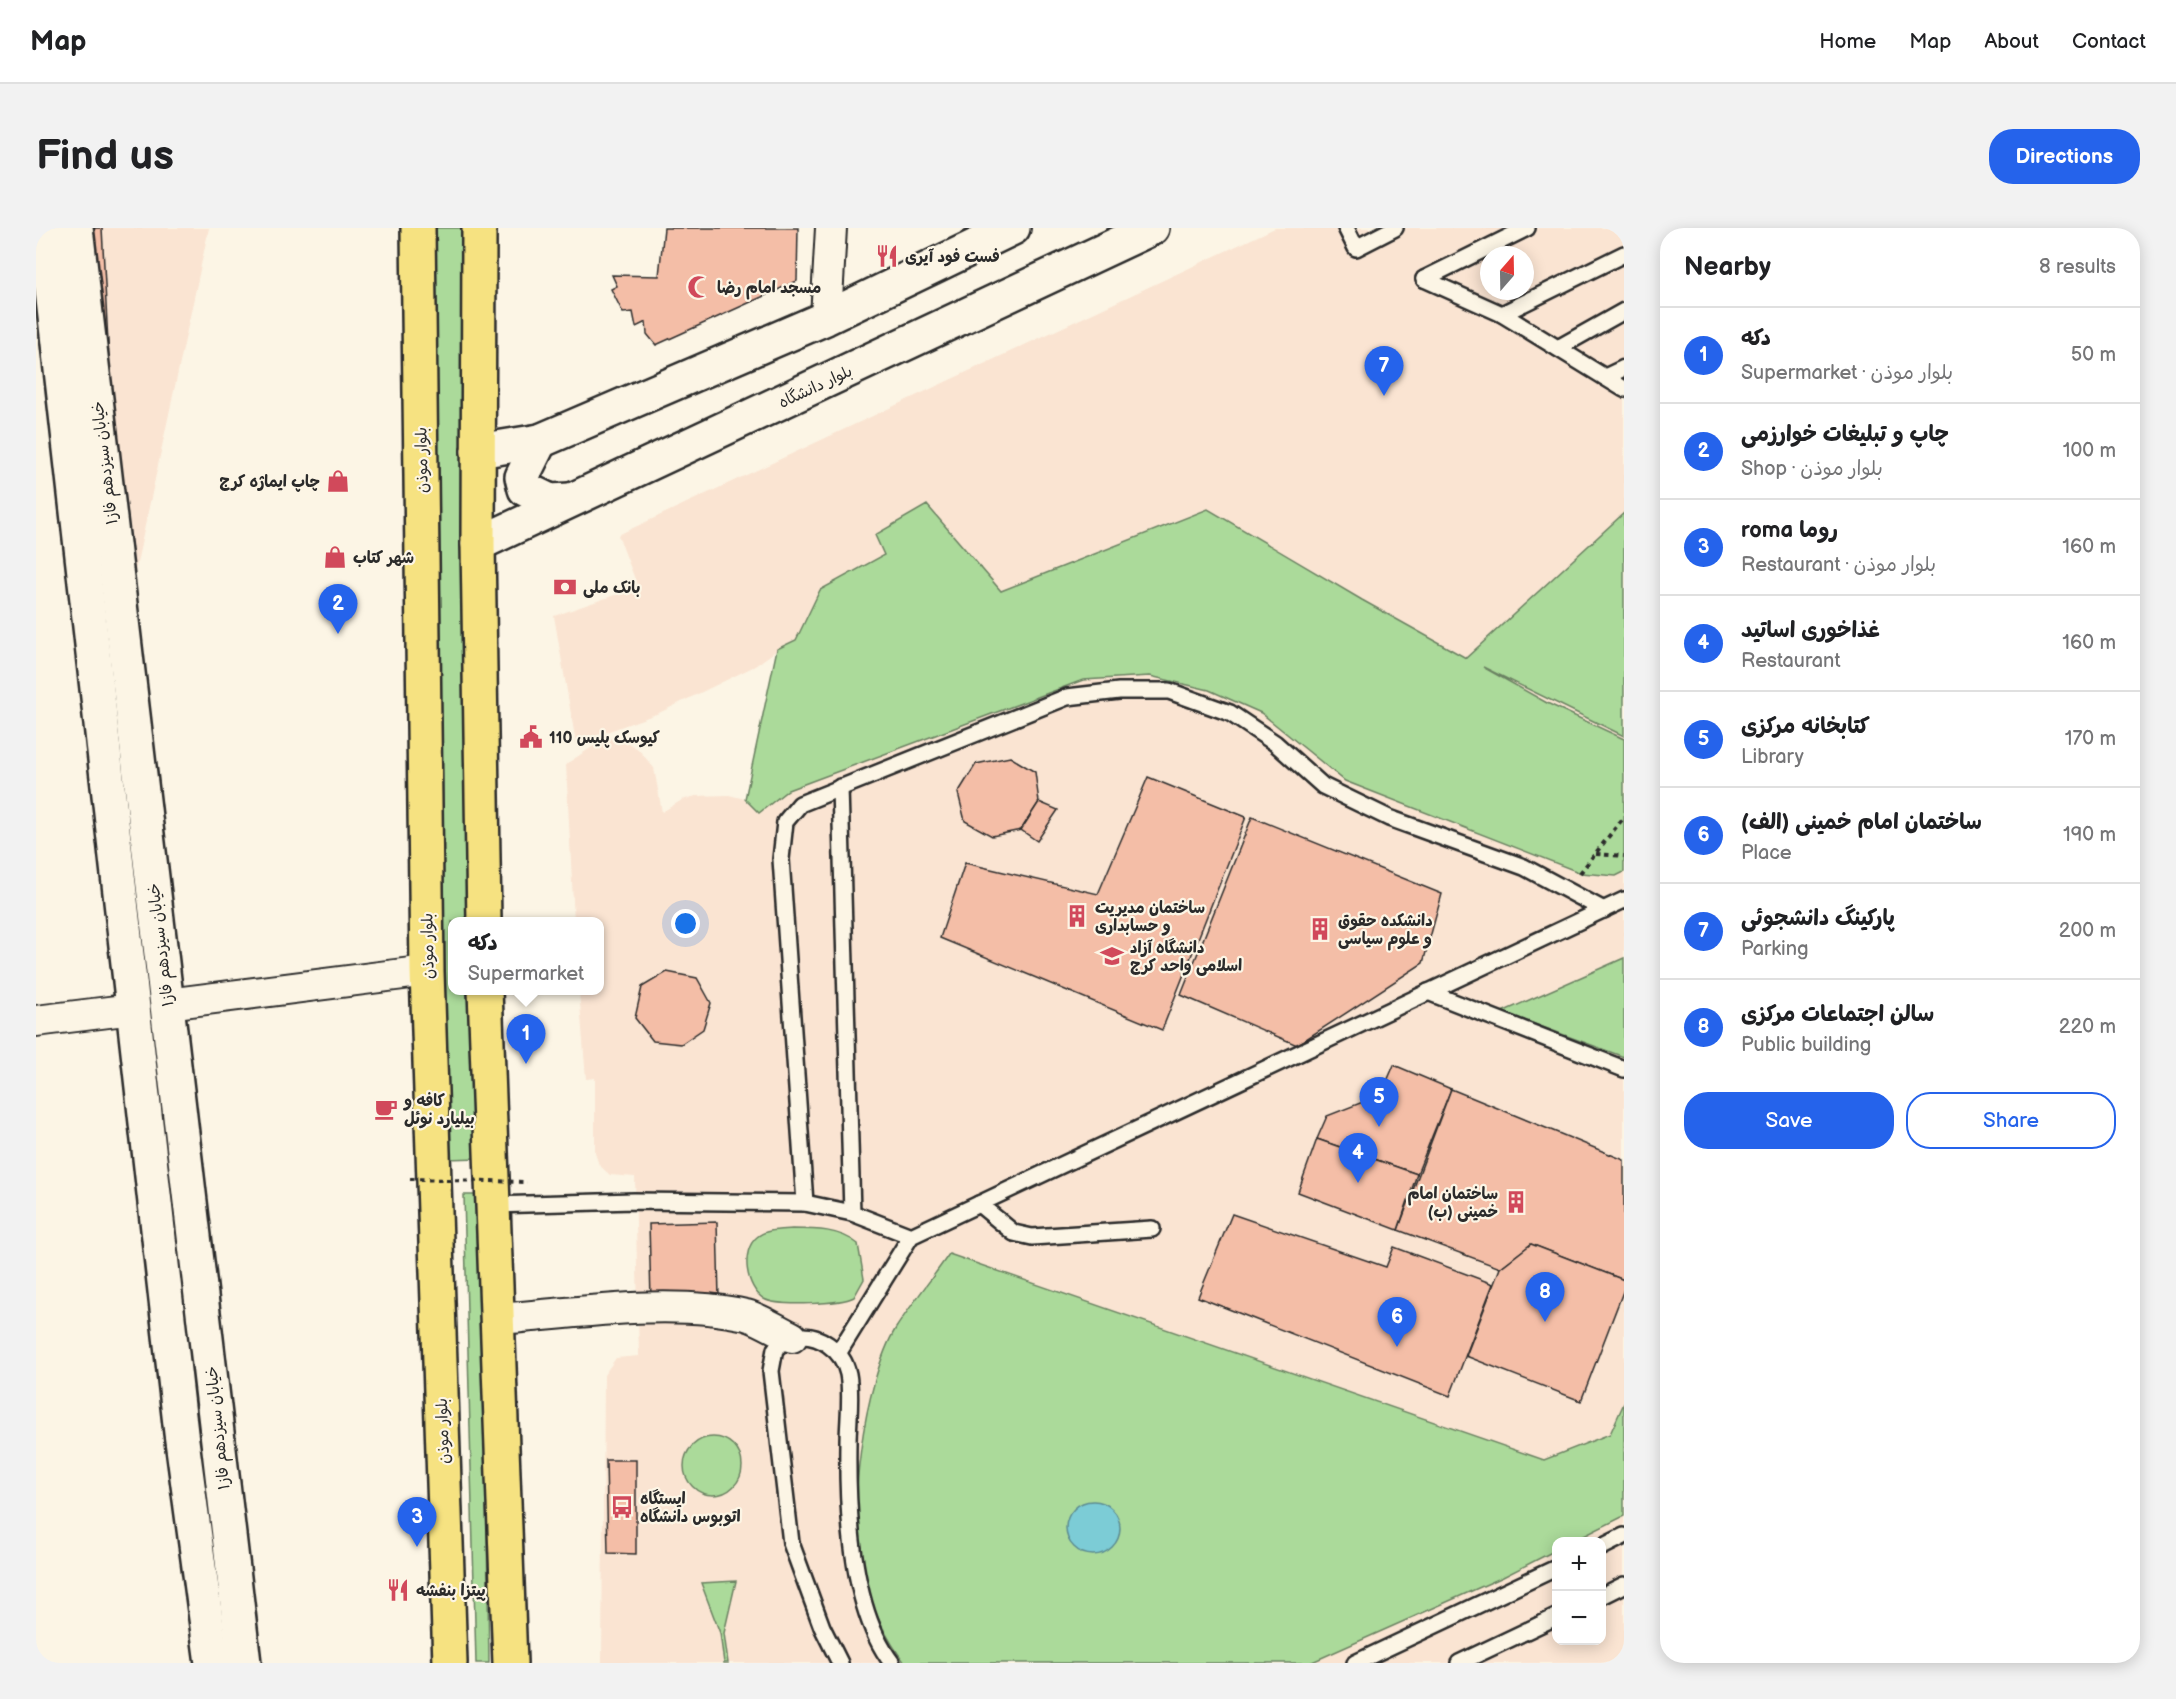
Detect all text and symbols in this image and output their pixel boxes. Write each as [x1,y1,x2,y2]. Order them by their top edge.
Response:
text: Map [30,25,86,58]
text: Home [1819,29,1876,54]
text: Map [1909,29,1951,54]
text: About [1984,29,2039,54]
text: Contact [2072,29,2146,54]
button: Directions [1989,129,2140,184]
text: Find us [36,131,174,182]
restaurant icon: فست فود آیری [874,243,900,269]
north arrow [1480,246,1534,300]
place label: فست فود آیری [905,248,1000,267]
text: Nearby [1684,252,1771,283]
text: 8 results [2039,255,2116,279]
mosque icon: مسجد امام رضا [686,274,712,300]
place label: مسجد امام رضا [717,279,821,300]
text: دکه [1741,325,1771,352]
text: 1 [1699,343,1708,367]
text: 50 m [2071,343,2116,367]
pin: 7 [1364,346,1404,396]
street label: بلوار دانشگاه [775,361,856,413]
text: Supermarket · بلوار موذن [1741,361,1953,385]
street label: خیابان سیزدهم فاز۱ [88,400,124,526]
text: چاپ و تبلیغات خوارزمی [1741,421,1949,448]
street label: بلوار موذن [412,427,433,493]
text: 2 [1698,439,1709,463]
text: 100 m [2063,439,2116,463]
text: Shop · بلوار موذن [1741,457,1883,481]
shop icon: چاپ ایماژه کرج [325,468,351,494]
place label: چاپ ایماژه کرج [219,473,320,492]
text: roma روما [1741,517,1838,544]
text: 3 [1698,535,1709,559]
text: 160 m [2062,535,2116,559]
shop icon: شهر کتاب [322,544,348,570]
place label: شهر کتاب [353,549,414,568]
text: Restaurant · بلوار موذن [1741,553,1936,577]
bank icon: بانک ملی [552,574,578,600]
place label: بانک ملی [583,579,640,598]
pin: 2 [318,584,358,634]
text: غذاخوری اساتید [1741,617,1880,644]
text: 4 [1698,631,1709,655]
text: 160 m [2062,631,2116,655]
text: Restaurant [1741,649,1841,673]
text: کتابخانه مرکزی [1741,713,1870,740]
public building icon: کیوسک پلیس 110 [518,724,544,750]
text: 5 [1698,727,1709,751]
text: 170 m [2065,727,2116,751]
place label: کیوسک پلیس 110 [549,729,660,748]
text: Library [1741,745,1804,769]
text: ساختمان امام خمینی (الف) [1741,809,1982,836]
text: 6 [1697,823,1710,847]
text: 190 m [2063,823,2116,847]
text: Place [1741,841,1792,865]
street label: خیابان سیزدهم فاز۱ [144,882,180,1008]
place label: ساختمان مدیریت و حسابداری [1095,899,1205,936]
building icon: ساختمان مدیریت و حسابداری [1064,903,1090,929]
text: پارکینگ دانشجوئی [1741,905,1895,932]
your location [671,909,700,938]
place label: دانشکده حقوق و علوم سیاسی [1338,912,1433,951]
street label: بلوار موذن [418,913,439,979]
building icon: دانشکده حقوق و علوم سیاسی [1307,916,1333,942]
popup [448,917,604,995]
text: 7 [1698,919,1709,943]
text: 200 m [2059,919,2116,943]
text: دکه [468,930,498,957]
text: Parking [1741,937,1809,961]
place label: دانشگاه آزاد اسلامی واحد کرج [1130,938,1242,976]
school or university icon: دانشگاه آزاد اسلامی واحد کرج [1099,943,1125,969]
text: Supermarket [468,962,584,986]
text: سالن اجتماعات مرکزی [1741,1001,1934,1028]
pin: 1 [506,1014,546,1064]
text: 8 [1697,1015,1710,1039]
text: 220 m [2059,1015,2116,1039]
text: Public building [1741,1033,1871,1057]
pin: 5 [1360,1078,1398,1127]
place label: کافه و بیلیارد نوئل [403,1092,475,1129]
button: Save [1684,1092,1894,1149]
button: Share [1906,1092,2116,1149]
cafe icon: کافه و بیلیارد نوئل [373,1096,399,1122]
pin: 4 [1338,1134,1378,1183]
place label: ساختمان امام خمینی (ب) [1407,1185,1498,1222]
building icon: ساختمان امام خمینی (ب) [1503,1189,1529,1215]
pin: 8 [1526,1272,1564,1322]
pin: 6 [1378,1298,1416,1347]
street label: خیابان سیزدهم فاز۱ [203,1365,236,1491]
street label: بلوار موذن [433,1398,454,1464]
place label: ایستگاه اتوبوس دانشگاه [640,1489,740,1527]
bus stop icon: ایستگاه اتوبوس دانشگاه [609,1494,635,1520]
pin: 3 [398,1498,436,1547]
map controls [1552,1537,1606,1645]
button: + [1552,1537,1606,1591]
restaurant icon: پیتزا بنفشه [385,1577,411,1603]
place label: پیتزا بنفشه [416,1582,486,1601]
button: − [1552,1591,1606,1645]

